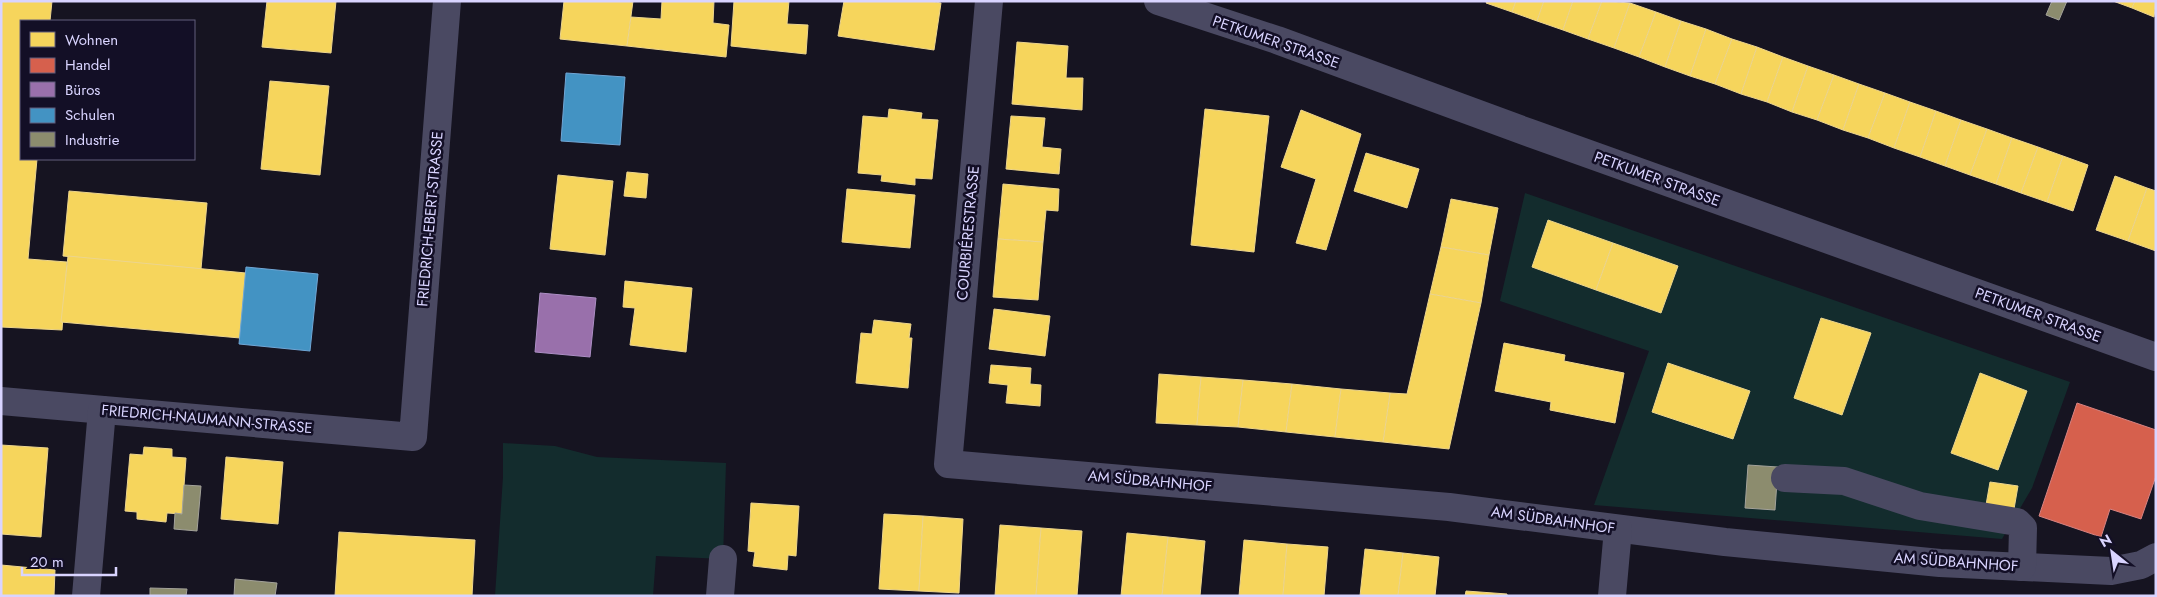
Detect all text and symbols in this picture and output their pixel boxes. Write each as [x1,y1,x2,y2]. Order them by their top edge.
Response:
street label: PETKUMER STRASSE [1210,10,1342,74]
legend [20,20,195,160]
text: Wohnen [65,29,118,51]
text: Handel [65,54,111,76]
text: Büros [65,79,100,101]
text: Schulen [65,104,115,126]
text: Industrie [65,129,120,151]
street label: FRIEDRICH-EBERT-STRASSE [411,130,449,308]
street label: PETKUMER STRASSE [1591,146,1723,212]
street label: COURBIÉRESTRASSE [951,165,985,301]
street label: PETKUMER STRASSE [1972,282,2104,348]
street label: FRIEDRICH-NAUMANN-STRASSE [101,399,313,439]
street label: AM SÜDBAHNHOF [1087,465,1213,497]
street label: AM SÜDBAHNHOF [1490,500,1616,540]
north arrow [2087,527,2137,577]
text: N [2096,529,2115,552]
scale bar [22,544,116,576]
street label: AM SÜDBAHNHOF [1893,547,2019,577]
text: 20 m [30,551,64,573]

